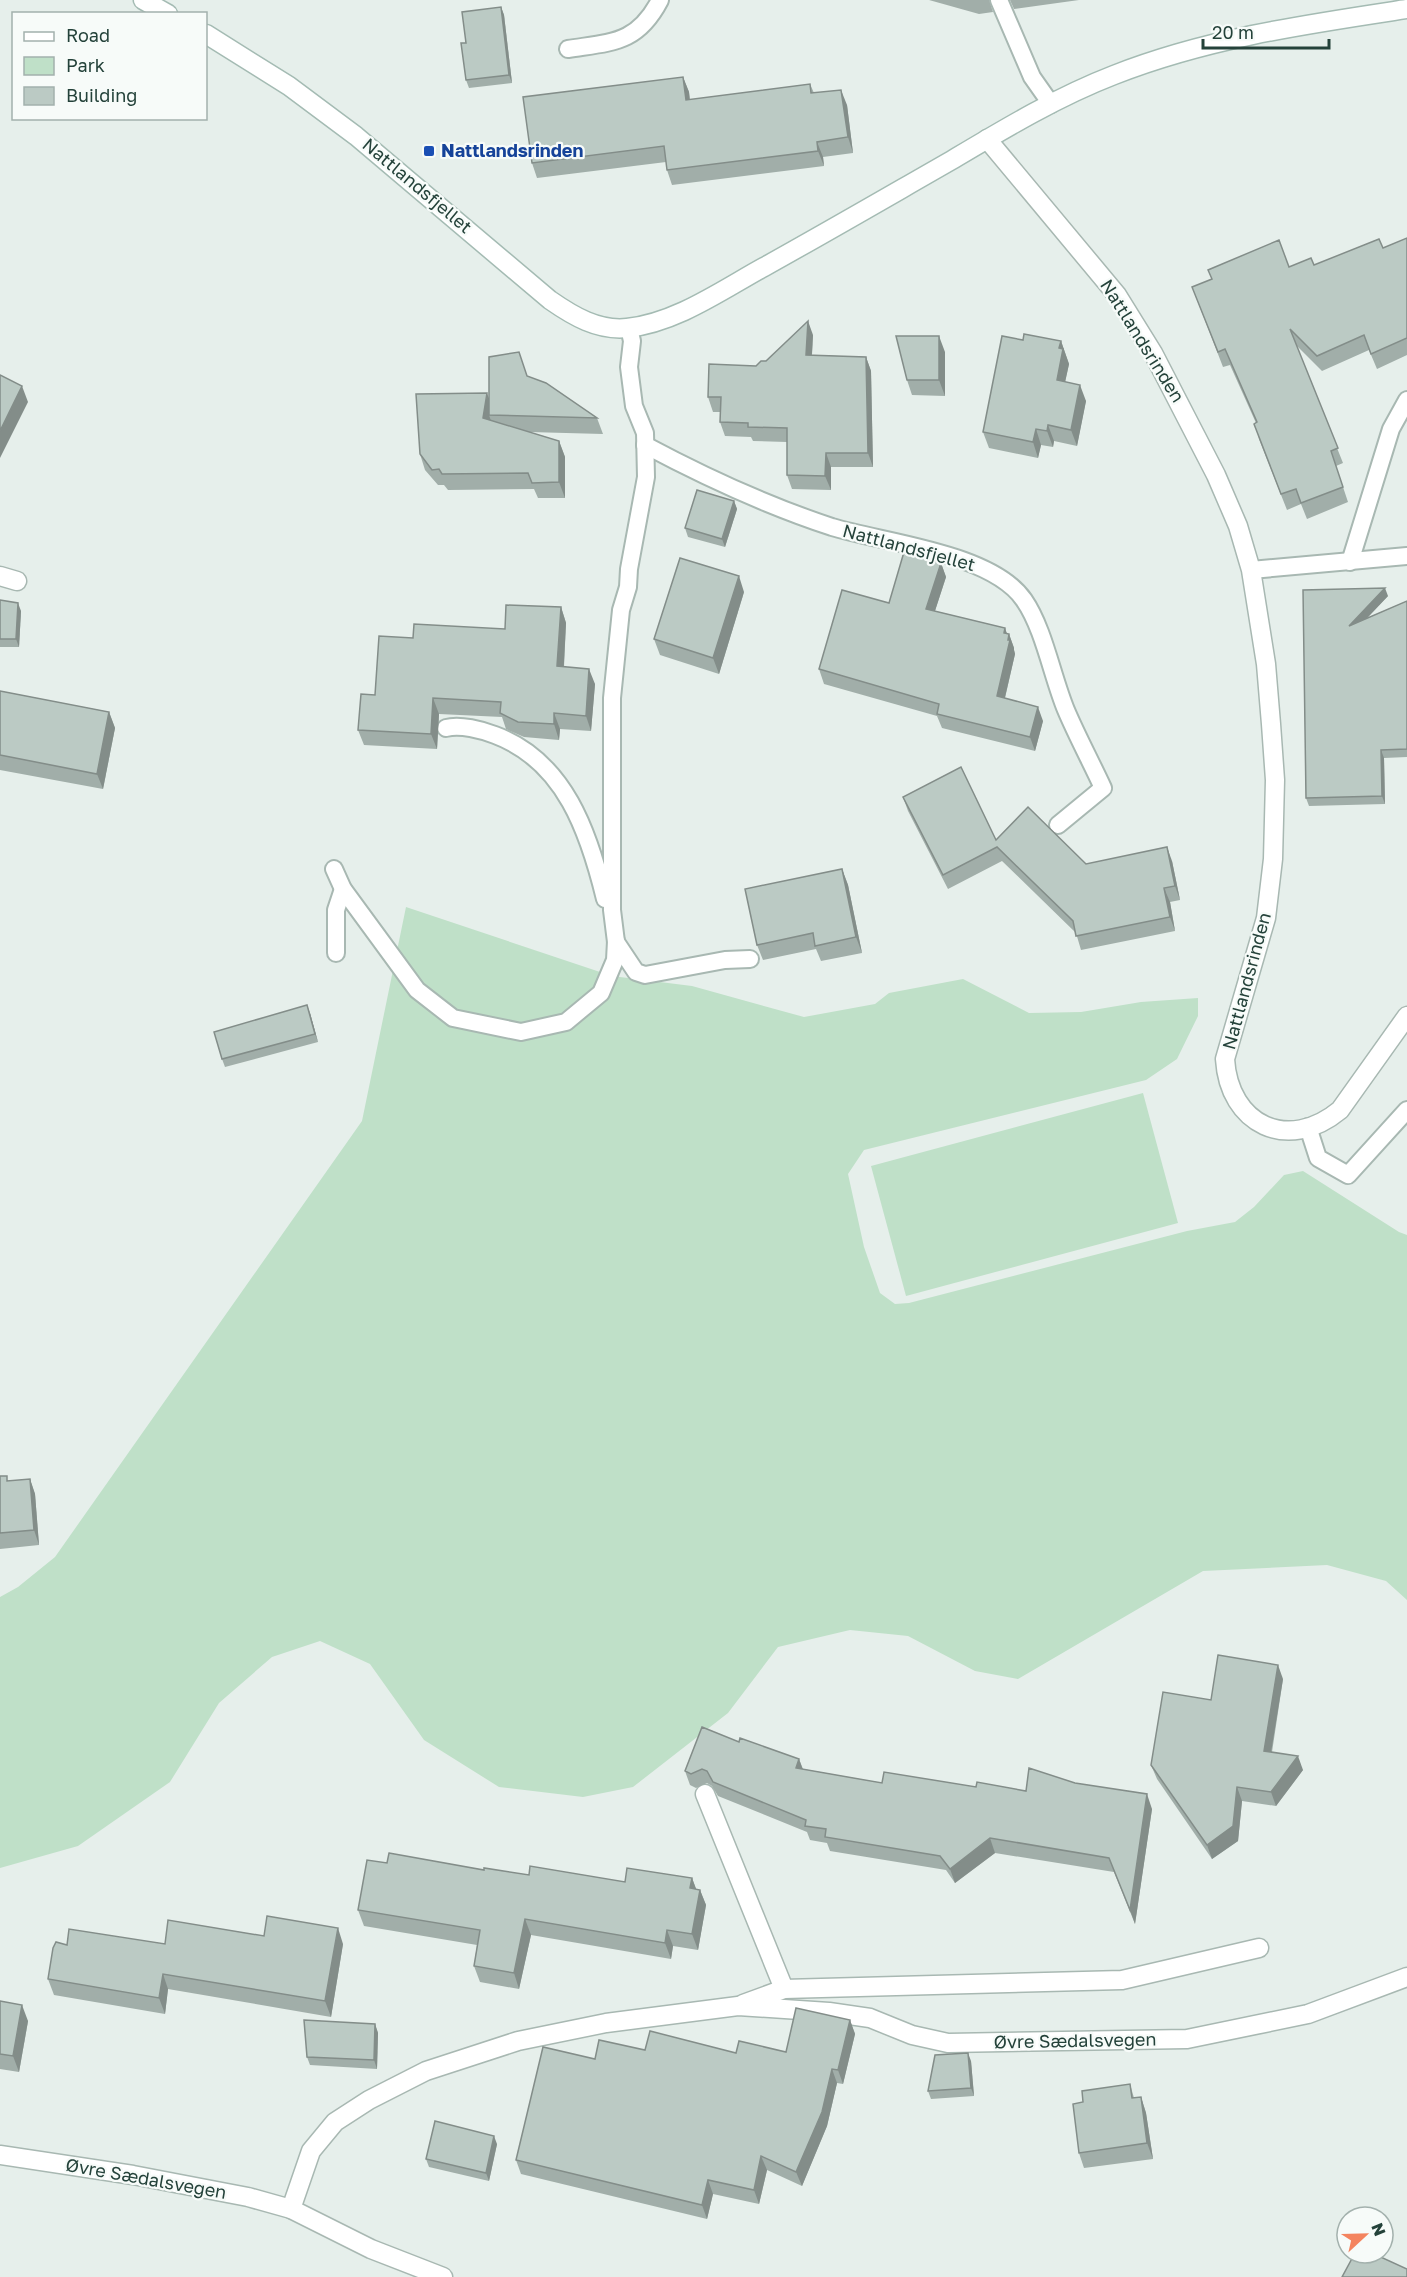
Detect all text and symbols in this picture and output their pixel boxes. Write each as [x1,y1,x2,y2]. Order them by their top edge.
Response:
legend [12,12,207,120]
scale bar [1203,12,1329,50]
text: 20 m [1212,21,1254,43]
text: Road [66,24,110,46]
text: Park [66,54,105,76]
text: Building [66,84,137,106]
street label: Nattlandsfjellet [358,133,477,237]
place label: Nattlandsrinden [441,139,583,161]
marker: Nattlandsrinden [422,144,436,158]
street label: Nattlandsrinden [1096,275,1190,406]
street label: Nattlandsfjellet [841,519,978,575]
street label: Nattlandsrinden [1217,910,1275,1052]
street label: Øvre Sædalsvegen [993,2028,1157,2052]
street label: Øvre Sædalsvegen [64,2153,228,2203]
north arrow [1335,2205,1395,2265]
text: N [1367,2220,1390,2239]

